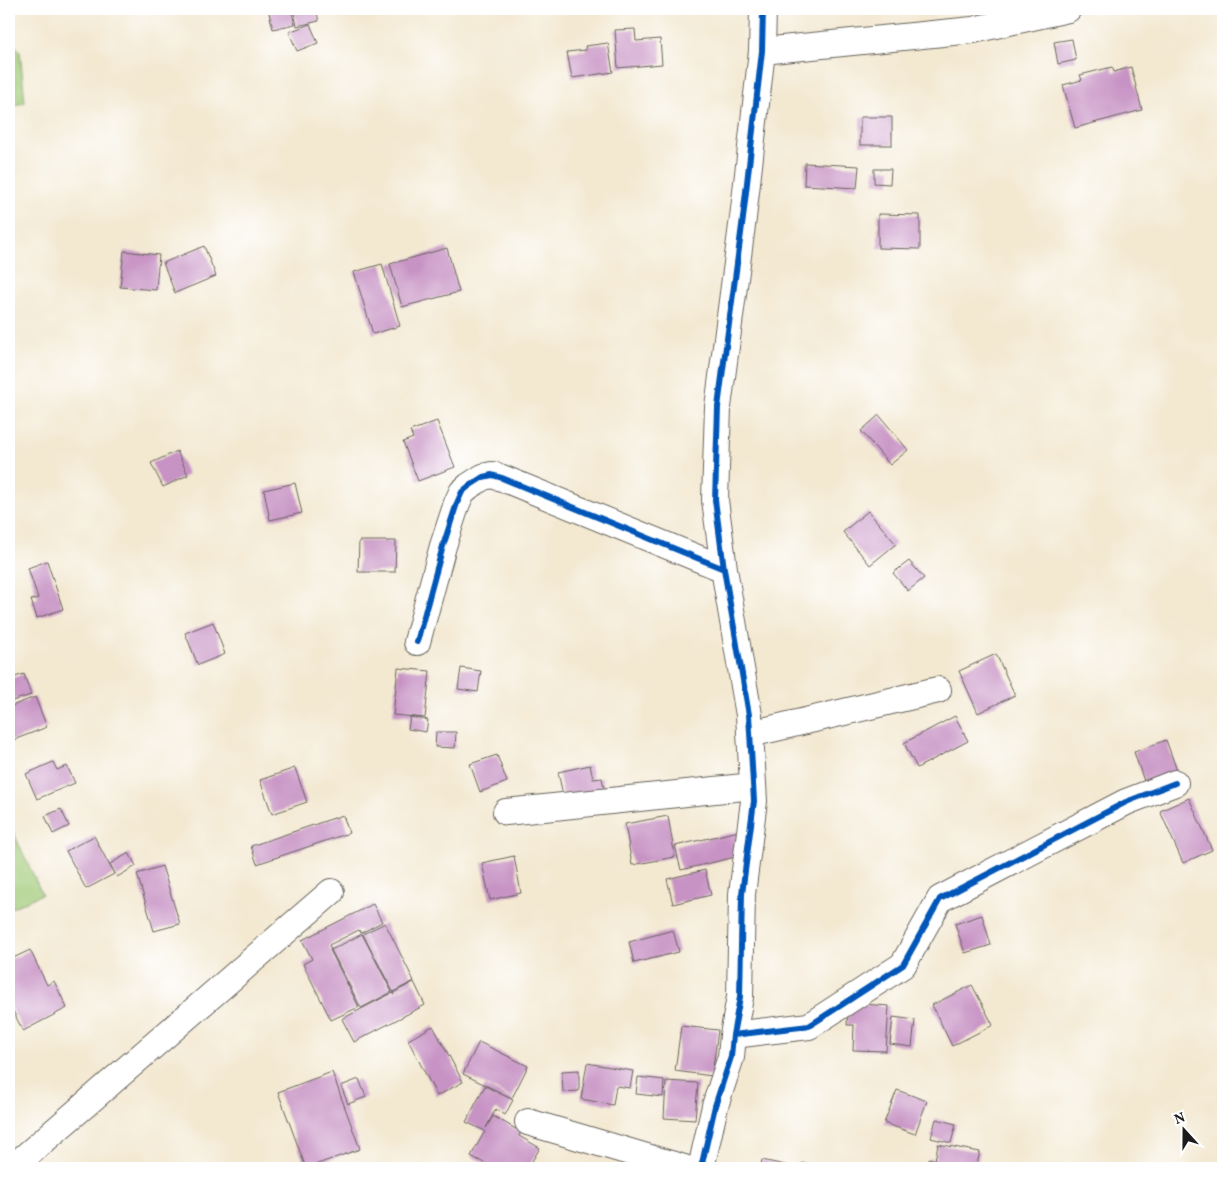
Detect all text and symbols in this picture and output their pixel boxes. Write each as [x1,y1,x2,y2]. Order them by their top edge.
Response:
north arrow [1160,1104,1210,1154]
text: N [1172,1109,1188,1130]

